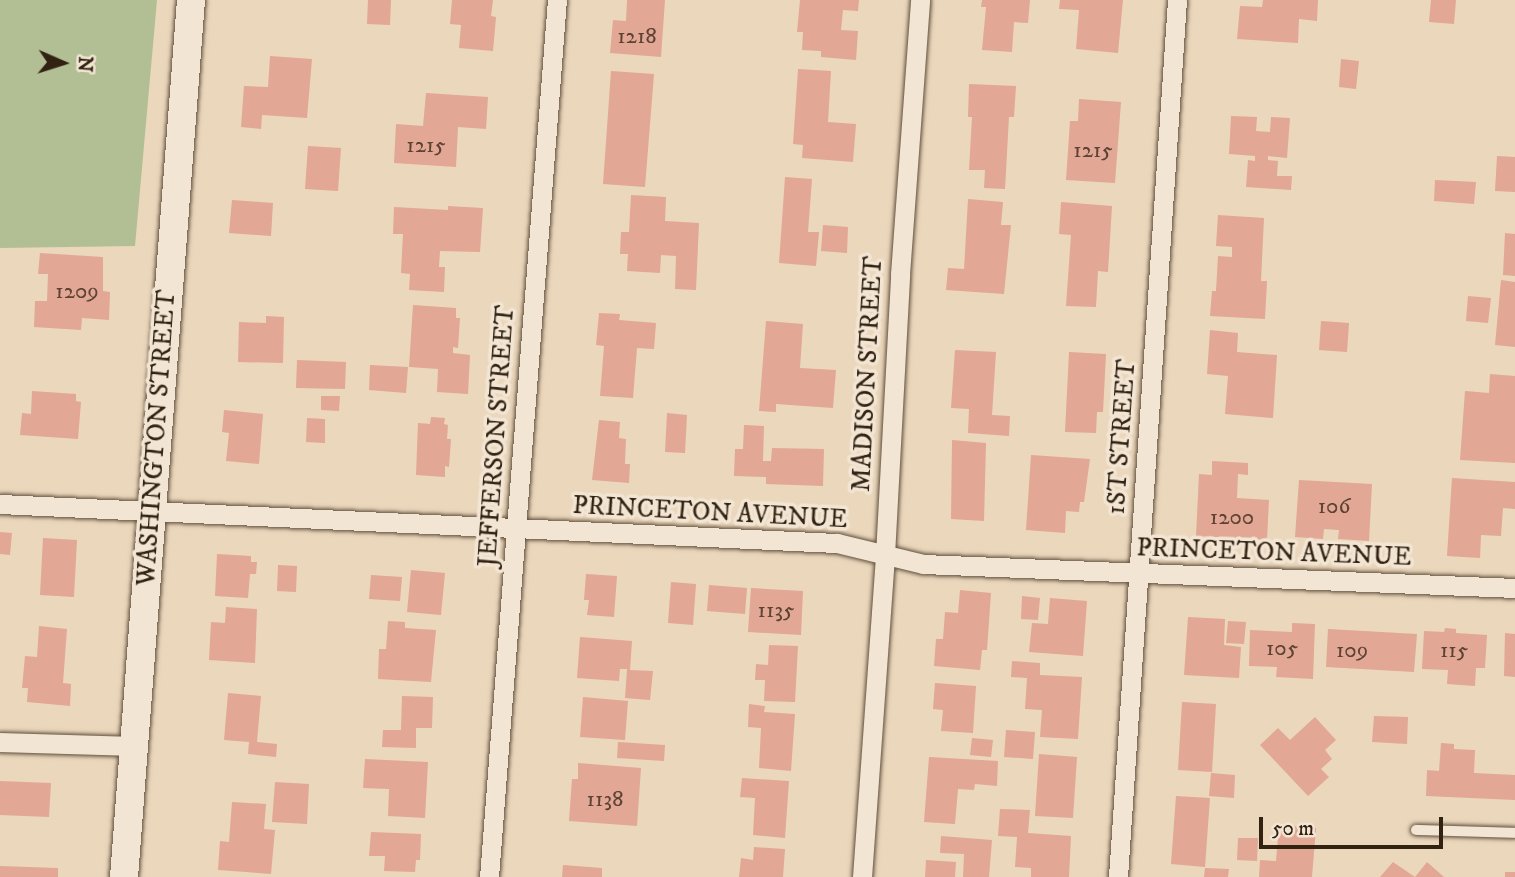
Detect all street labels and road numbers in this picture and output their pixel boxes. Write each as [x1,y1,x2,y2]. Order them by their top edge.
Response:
street label: MADISON STREET [846,255,890,493]
street label: WASHINGTON STREET [131,289,183,587]
street label: JEFFERSON STREET [472,304,522,568]
street label: 1ST STREET [1101,358,1143,516]
street label: PRINCETON AVENUE [572,490,848,536]
street label: PRINCETON AVENUE [1136,533,1412,573]

